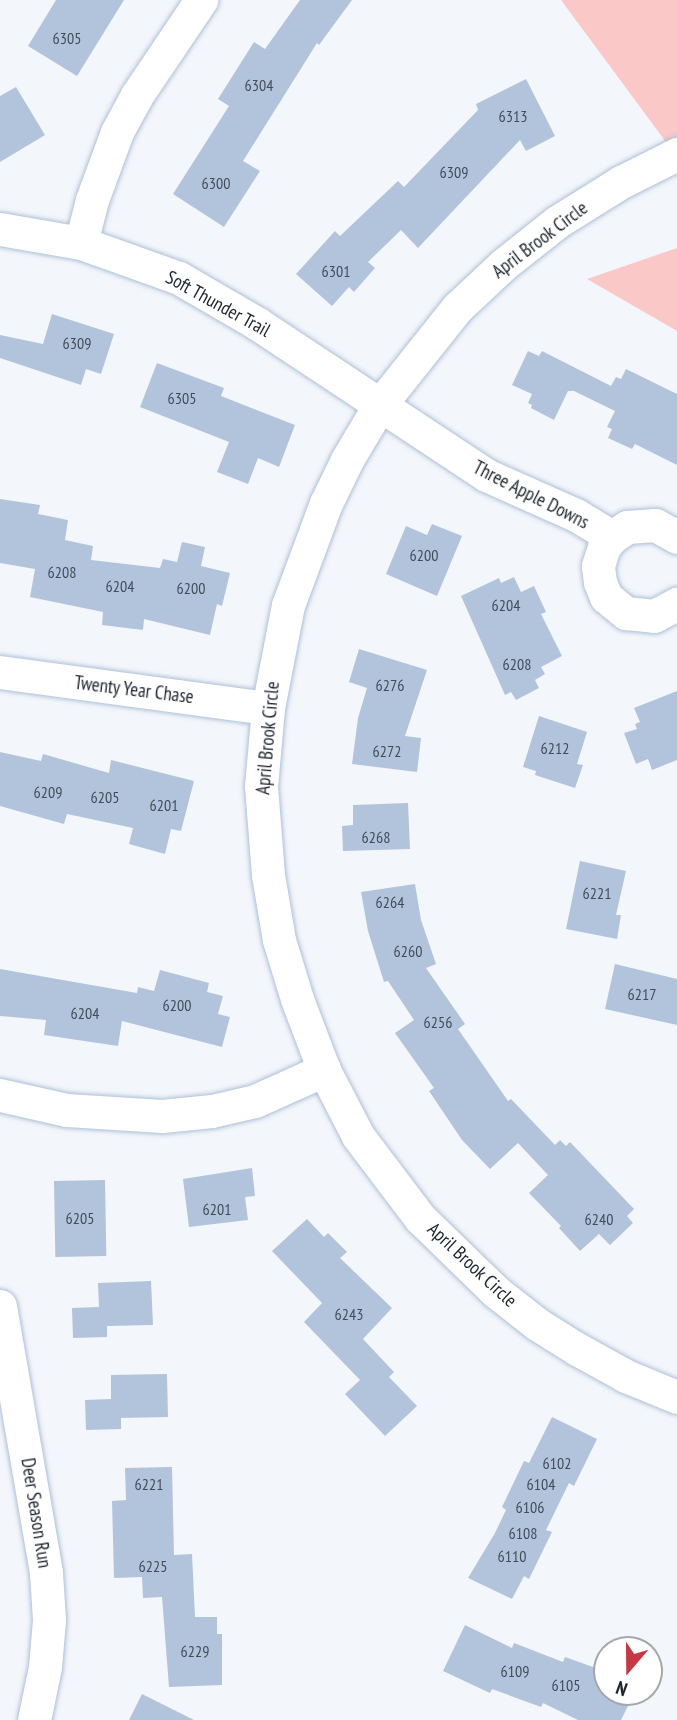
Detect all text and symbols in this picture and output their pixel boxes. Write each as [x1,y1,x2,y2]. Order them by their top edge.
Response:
house number: 6305 [53,28,81,48]
house number: 6304 [245,75,273,95]
house number: 6313 [499,106,527,126]
house number: 6309 [440,162,468,182]
house number: 6300 [202,173,230,193]
street label: April Brook Circle [488,197,592,283]
house number: 6301 [322,261,350,281]
street label: Soft Thunder Trail [161,266,275,342]
house number: 6309 [63,333,91,353]
house number: 6305 [168,388,196,408]
street label: Three Apple Downs [469,456,593,534]
house number: 6200 [410,545,438,565]
house number: 6208 [48,562,76,582]
house number: 6204 [106,576,134,596]
house number: 6200 [177,578,205,598]
house number: 6204 [492,595,520,615]
house number: 6208 [503,654,531,674]
street label: Twenty Year Chase [73,671,195,709]
house number: 6276 [376,675,404,695]
street label: April Brook Circle [252,680,284,796]
house number: 6212 [541,738,569,758]
house number: 6272 [373,741,401,761]
house number: 6209 [34,782,62,802]
house number: 6205 [91,787,119,807]
house number: 6201 [150,795,178,815]
house number: 6268 [362,827,390,847]
house number: 6221 [583,883,611,903]
house number: 6264 [376,892,404,912]
house number: 6260 [394,941,422,961]
house number: 6217 [628,984,656,1004]
house number: 6200 [163,995,191,1015]
house number: 6204 [71,1003,99,1023]
house number: 6256 [424,1012,452,1032]
house number: 6201 [203,1199,231,1219]
house number: 6205 [66,1208,94,1228]
house number: 6240 [585,1209,613,1229]
street label: April Brook Circle [423,1218,521,1312]
house number: 6243 [335,1304,363,1324]
house number: 6102 [543,1453,571,1473]
street label: Deer Season Run [16,1456,56,1570]
house number: 6221 [135,1474,163,1494]
house number: 6104 [527,1474,555,1494]
house number: 6106 [516,1497,544,1517]
house number: 6108 [509,1523,537,1543]
house number: 6110 [498,1546,526,1566]
house number: 6225 [139,1556,167,1576]
north arrow [593,1636,663,1706]
house number: 6229 [181,1641,209,1661]
house number: 6109 [501,1661,529,1681]
house number: 6105 [552,1675,580,1695]
text: N [613,1676,630,1702]

